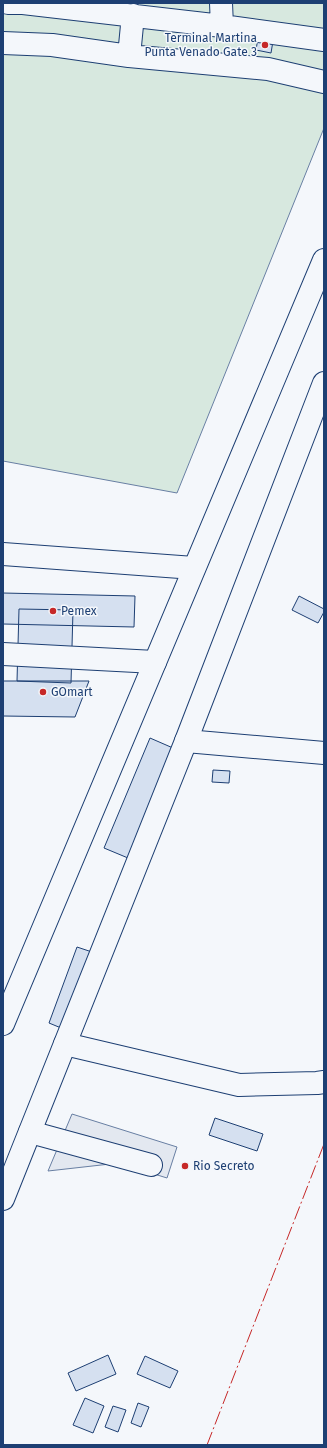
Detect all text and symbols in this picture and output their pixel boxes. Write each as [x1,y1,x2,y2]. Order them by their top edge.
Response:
place label: Terminal Martina Punta Venado Gate 3 [145,31,257,59]
marker: Terminal Martina Punta Venado Gate 3 [260,40,270,50]
place label: Pemex [61,604,97,618]
marker: Pemex [48,606,58,616]
place label: GOmart [51,685,93,699]
marker: GOmart [38,687,48,697]
place label: Rio Secreto [193,1159,255,1173]
marker: Rio Secreto [180,1161,190,1171]

